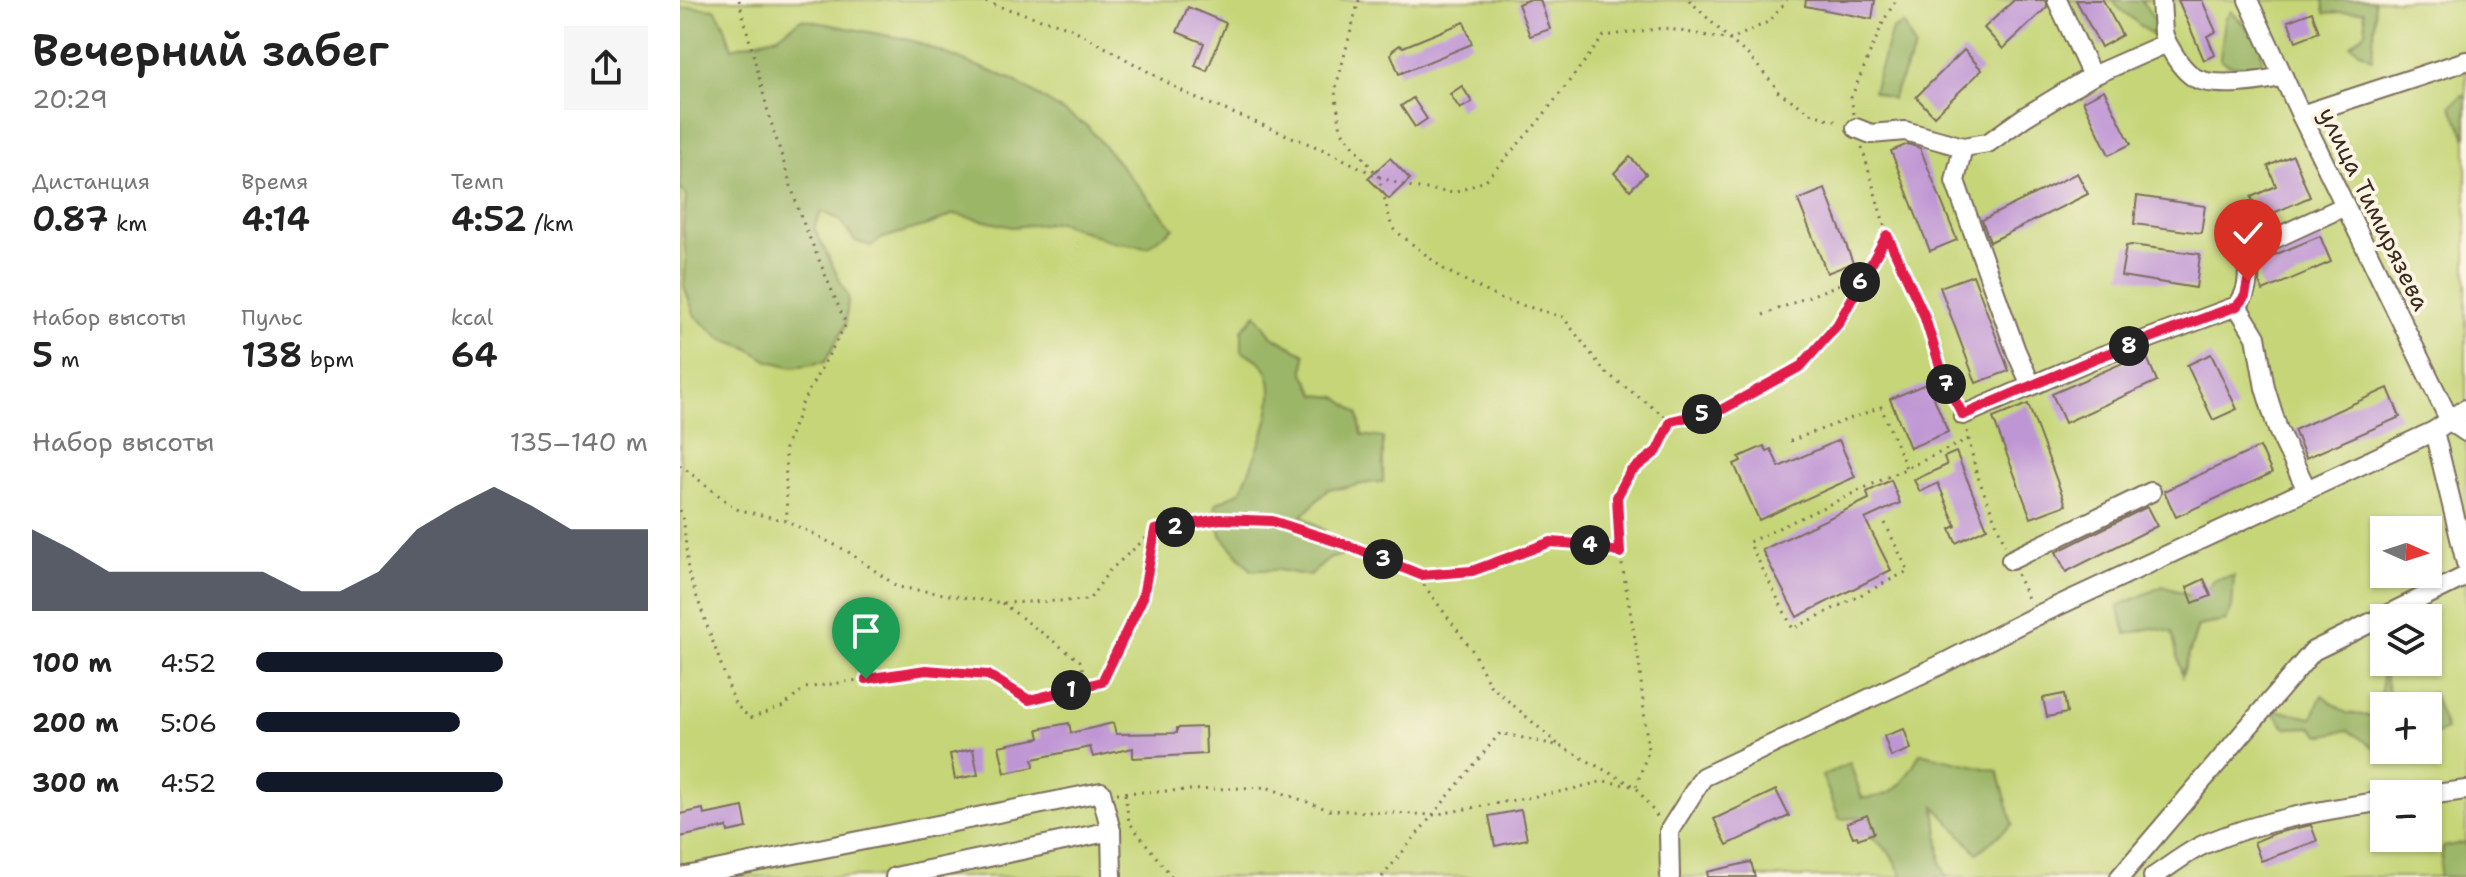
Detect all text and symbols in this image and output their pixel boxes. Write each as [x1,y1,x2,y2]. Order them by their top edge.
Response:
text: Вечерний забег [32,21,389,80]
button: share [564,26,648,110]
text: 20:29 [32,81,108,116]
street label: улица Тимирязева [2311,102,2437,316]
text: Дистанция [32,167,150,196]
text: Время [241,167,308,196]
text: Темп [451,167,504,196]
text: 0.87 [32,196,109,242]
text: 4:14 [241,196,310,242]
text: 4:52 [451,196,527,242]
pin [2214,199,2282,281]
text: km [109,209,147,238]
text: /km [527,209,574,238]
icon: check [2226,211,2270,255]
pin: 6 [1840,262,1880,302]
text: 6 [1852,267,1868,296]
text: Набор высоты [32,303,186,332]
text: Пульс [241,303,303,332]
text: kcal [451,303,493,332]
pin: 8 [2109,326,2149,366]
text: 8 [2121,331,2137,360]
text: 5 [32,332,53,378]
text: 138 [241,332,303,378]
text: 64 [451,332,498,378]
text: m [53,345,80,374]
text: bpm [303,345,354,374]
pin: 7 [1926,364,1966,404]
text: 7 [1938,369,1954,398]
pin: 5 [1682,394,1722,434]
text: 5 [1695,399,1709,428]
text: Набор высоты [32,424,214,459]
text: 135–140 m [510,424,648,459]
pin: 2 [1155,507,1195,547]
text: 2 [1167,512,1183,541]
north arrow [2370,516,2442,588]
map controls [2370,516,2442,852]
pin: 4 [1570,525,1610,565]
text: 4 [1582,530,1598,559]
pin: 3 [1363,539,1403,579]
text: 3 [1375,544,1391,573]
pin [832,597,900,679]
button: layers [2370,604,2442,676]
icon: arrive [844,609,888,653]
text: 100 m [32,645,112,680]
text: 4:52 [160,645,216,680]
pin: 1 [1051,670,1091,710]
text: 1 [1066,675,1076,704]
button: + [2370,692,2442,764]
text: 200 m [32,705,119,740]
text: 5:06 [160,705,217,740]
text: 300 m [32,765,119,800]
text: 4:52 [160,765,216,800]
button: − [2370,780,2442,852]

